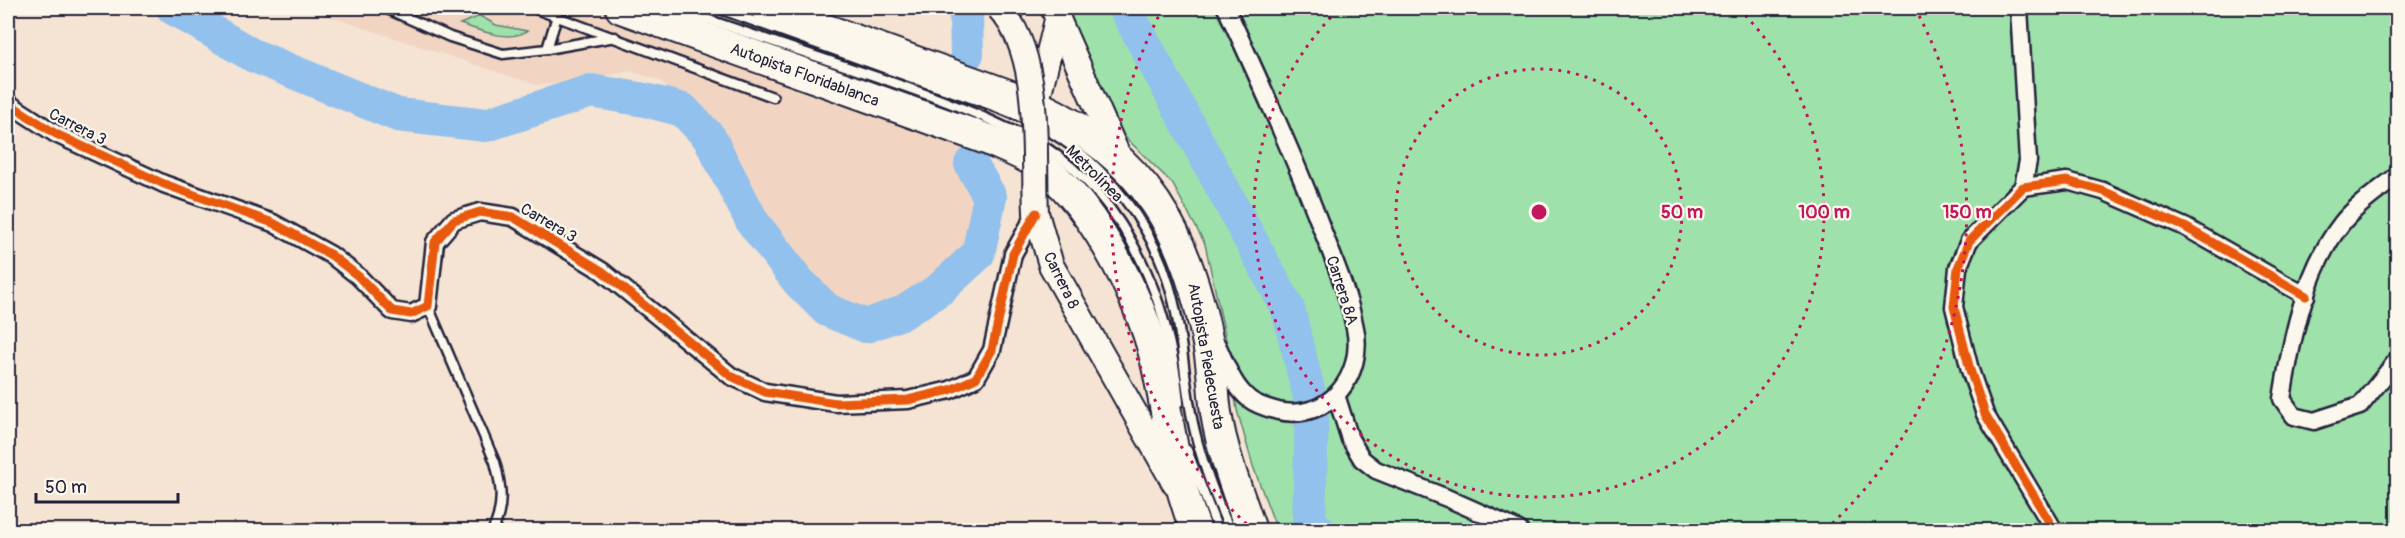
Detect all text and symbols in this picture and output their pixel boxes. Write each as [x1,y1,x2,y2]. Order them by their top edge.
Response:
street label: Autopista Floridablanca [727,39,882,111]
street label: Carrera 3 [45,104,110,150]
street label: Metrolínea [1062,141,1127,206]
street label: Carrera 3 [517,199,580,247]
text: 50 m [1661,201,1703,224]
text: 100 m [1798,201,1850,224]
text: 150 m [1943,201,1992,224]
centre of rings [1529,202,1549,222]
street label: Carrera 8 [1039,249,1083,312]
street label: Carrera 8A [1322,253,1363,327]
street label: Autopista Piedecuesta [1183,281,1229,431]
scale bar [36,466,178,504]
text: 50 m [45,476,87,499]

